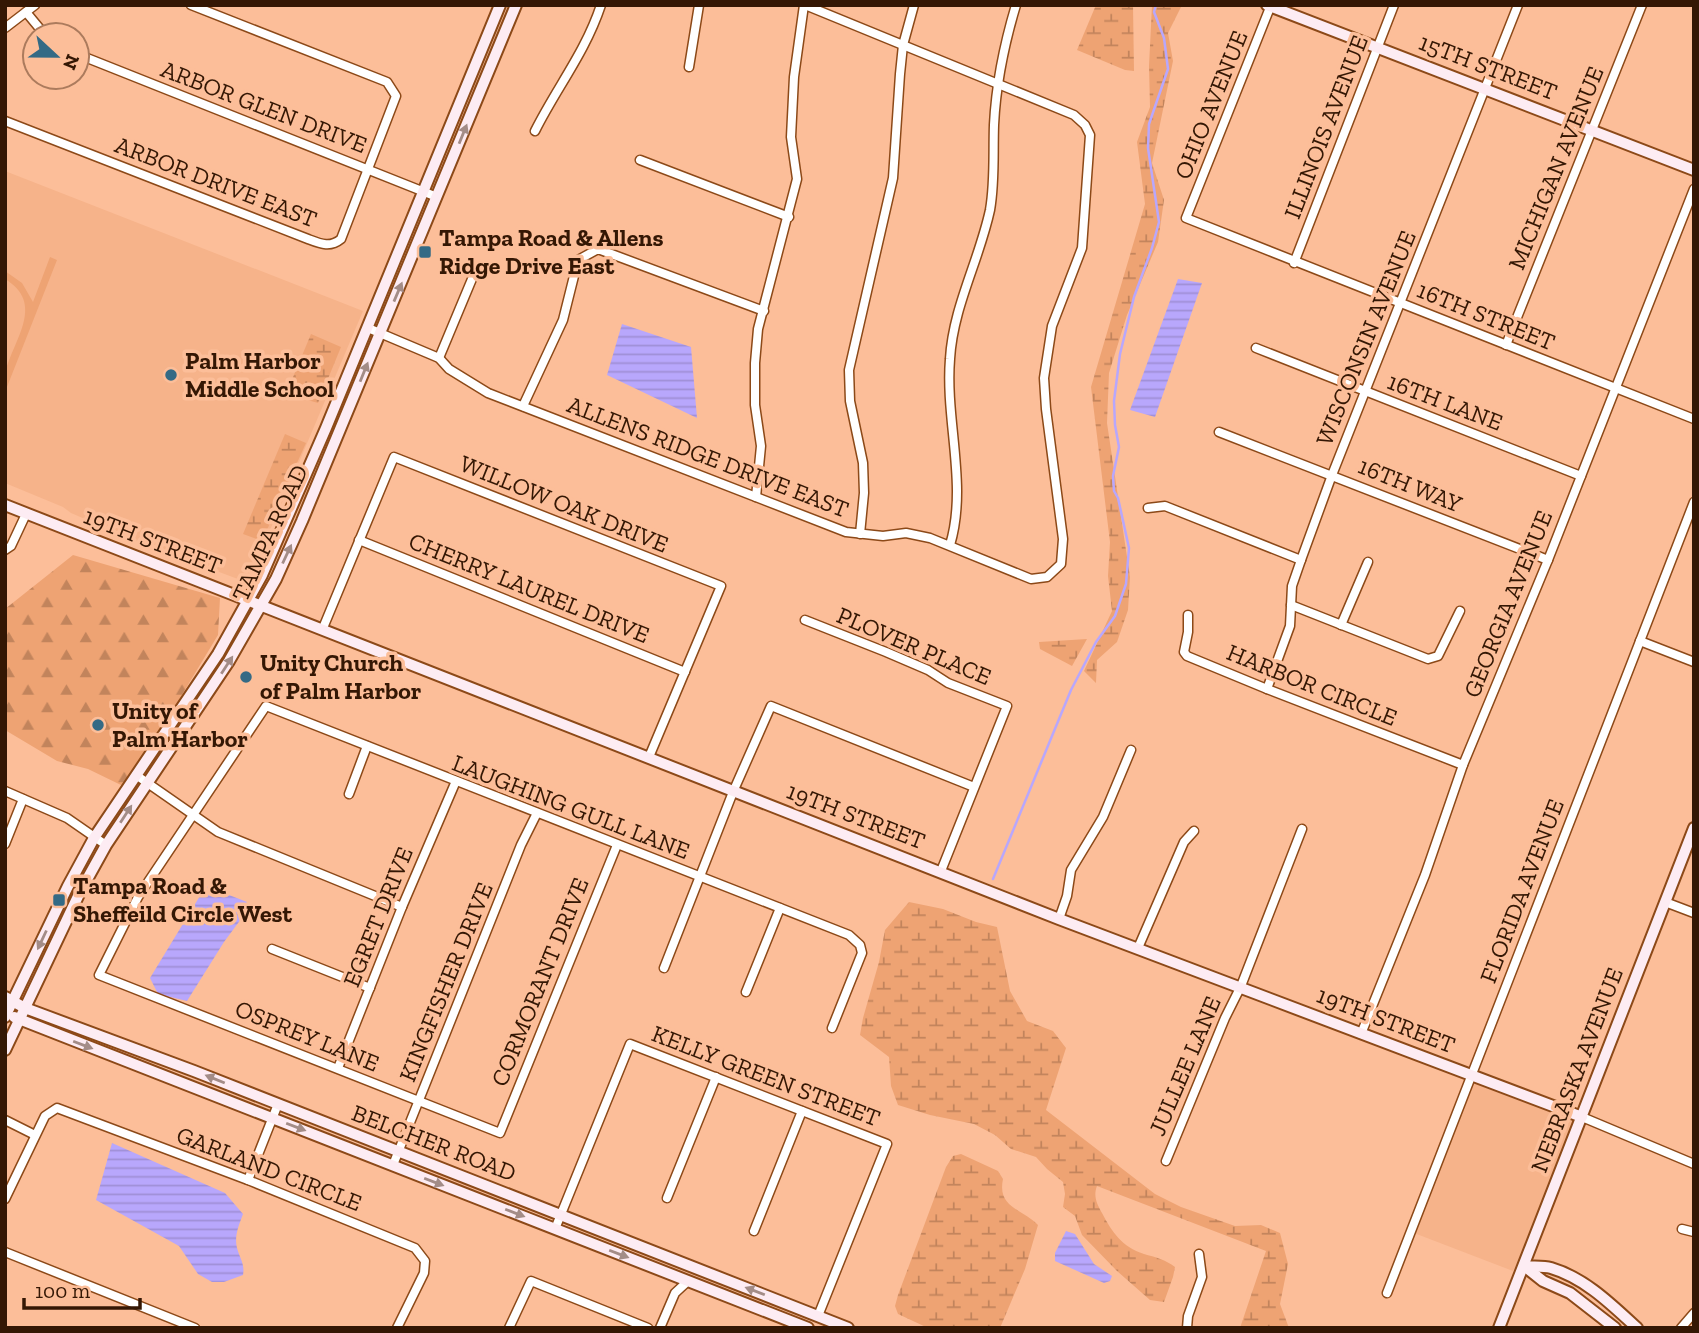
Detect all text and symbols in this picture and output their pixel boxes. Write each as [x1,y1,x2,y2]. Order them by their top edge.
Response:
north arrow [21,21,91,91]
street label: OHIO AVENUE [1168,26,1254,183]
street label: 15TH STREET [1415,27,1561,106]
street label: ILLINOIS AVENUE [1277,31,1374,223]
text: N [58,51,85,73]
street label: ARBOR GLEN DRIVE [157,54,371,159]
street label: MICHIGAN AVENUE [1502,62,1610,274]
one-way arrow [457,124,468,145]
street label: ARBOR DRIVE EAST [111,130,321,233]
place label: Tampa Road & Allens Ridge Drive East [439,223,664,280]
street label: WISCONSIN AVENUE [1309,226,1422,449]
marker: Tampa Road & Allens Ridge Drive East [417,244,433,260]
street label: 16TH STREET [1413,275,1559,356]
one-way arrow [392,281,403,302]
place label: Palm Harbor Middle School [185,346,335,403]
one-way arrow [359,362,370,383]
street label: 16TH LANE [1384,366,1507,437]
marker: Palm Harbor Middle School [163,367,179,383]
street label: ALLENS RIDGE DRIVE EAST [563,389,853,524]
street label: WILLOW OAK DRIVE [456,448,673,559]
street label: 16TH WAY [1354,451,1466,519]
street label: TAMPA ROAD [225,460,314,606]
street label: 19TH STREET [80,501,227,580]
street label: GEORGIA AVENUE [1457,506,1558,701]
street label: CHERRY LAUREL DRIVE [405,526,654,649]
one-way arrow [282,544,293,565]
street label: PLOVER PLACE [833,600,996,691]
street label: HARBOR CIRCLE [1223,637,1402,732]
place label: Unity Church of Palm Harbor [260,648,422,705]
one-way arrow [220,655,233,675]
marker: Unity Church of Palm Harbor [238,669,254,685]
place label: Unity of Palm Harbor [112,696,248,753]
marker: Unity of Palm Harbor [90,717,106,733]
street label: LAUGHING GULL LANE [448,748,694,865]
street label: 19TH STREET [783,776,930,855]
street label: FLORIDA AVENUE [1473,795,1570,987]
one-way arrow [120,804,133,824]
street label: EGRET DRIVE [336,843,419,991]
place label: Tampa Road & Sheffeild Circle West [73,871,293,928]
street label: CORMORANT DRIVE [484,873,595,1090]
street label: KINGFISHER DRIVE [392,878,499,1086]
marker: Tampa Road & Sheffeild Circle West [51,892,67,908]
one-way arrow [36,930,47,950]
street label: NEBRASKA AVENUE [1524,963,1629,1176]
street label: 19TH STREET [1313,980,1460,1059]
street label: JULLEE LANE [1142,992,1227,1140]
street label: OSPREY LANE [231,993,383,1078]
street label: KELLY GREEN STREET [648,1019,885,1133]
one-way arrow [73,1040,94,1051]
one-way arrow [204,1074,225,1085]
street label: BELCHER ROAD [348,1098,520,1187]
street label: GARLAND CIRCLE [172,1120,366,1217]
one-way arrow [285,1122,306,1133]
one-way arrow [424,1176,445,1187]
one-way arrow [505,1208,526,1219]
one-way arrow [608,1248,629,1259]
scale bar [24,1266,140,1310]
text: 100 m [35,1278,90,1303]
one-way arrow [744,1285,765,1296]

